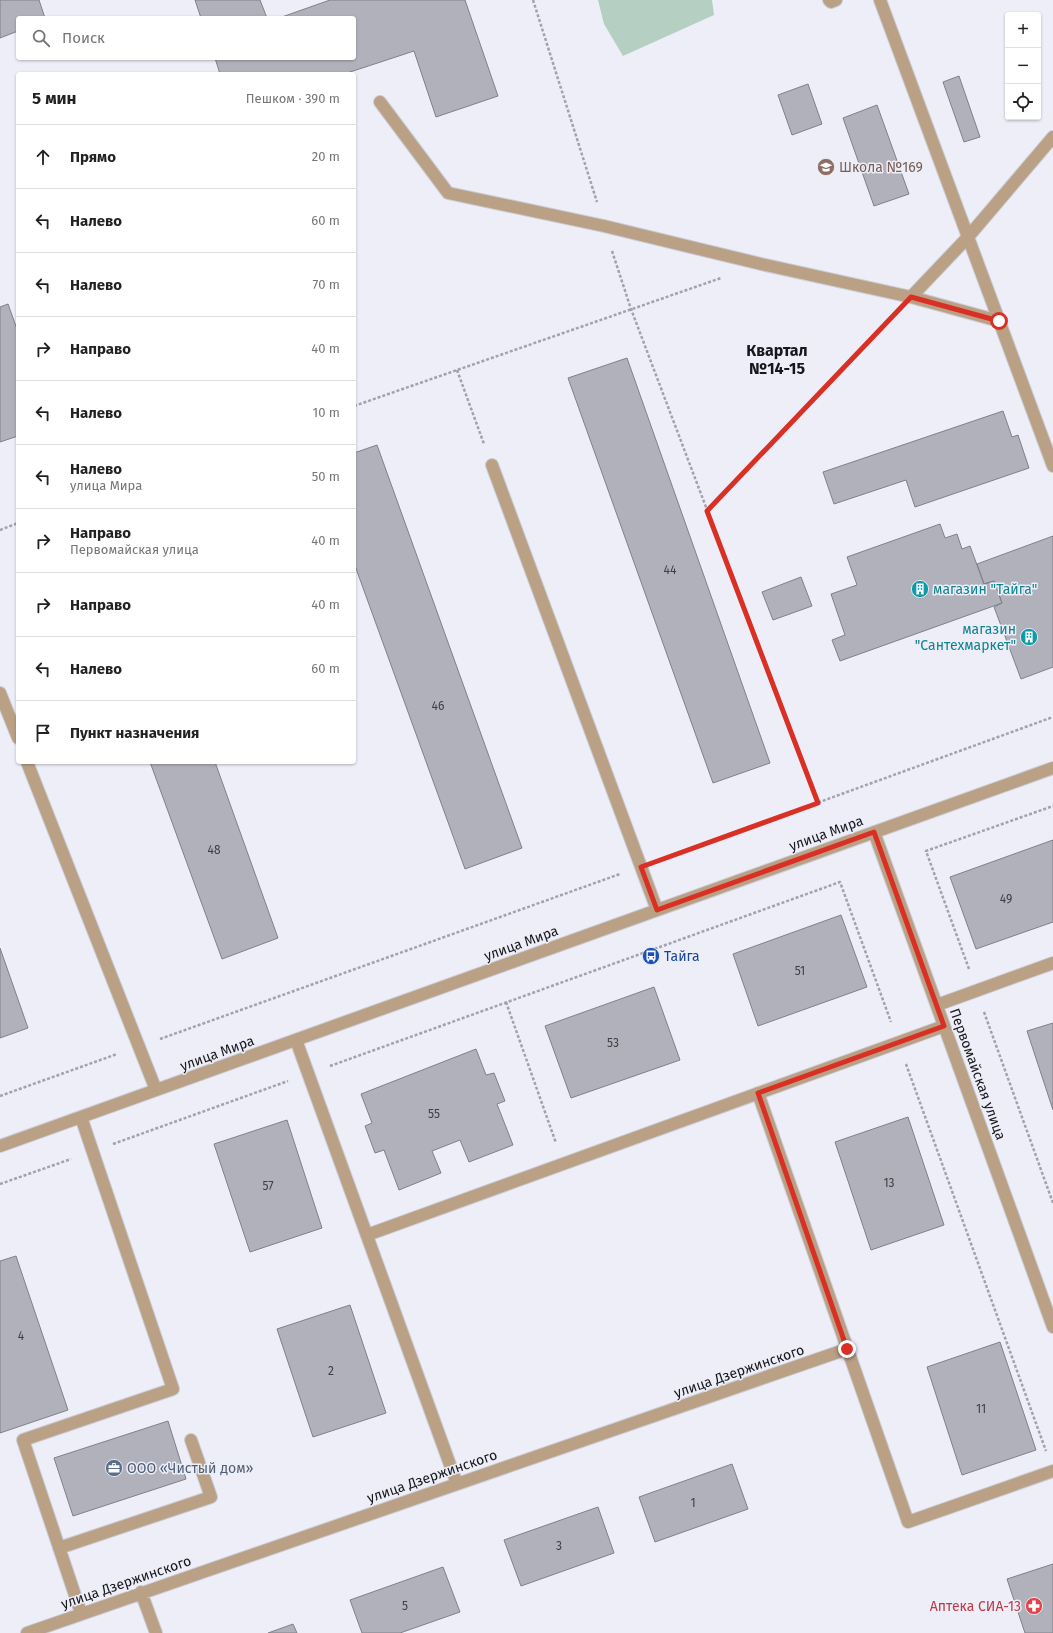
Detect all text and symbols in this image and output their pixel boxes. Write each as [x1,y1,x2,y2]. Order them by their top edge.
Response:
map controls [1005,12,1041,120]
button: + [1005,12,1041,48]
search box [16,16,356,60]
icon: search [30,27,52,49]
text: Поиск [62,29,105,47]
button: − [1005,48,1041,84]
button: locate [1005,84,1041,120]
text: 5 мин [32,88,77,109]
text: Пешком · 390 m [246,91,340,106]
icon: ahead [32,146,54,168]
text: Прямо [70,148,116,166]
text: 20 m [312,149,340,164]
school or university icon: Школа №169 [816,157,836,177]
place label: Школа №169 [839,159,923,176]
icon: left [32,210,54,232]
text: Налево [70,212,122,230]
text: 60 m [311,213,340,228]
icon: left [32,274,54,296]
text: Налево [70,276,122,294]
text: 70 m [313,277,340,292]
route start [990,312,1008,330]
icon: right [32,338,54,360]
text: Направо [70,340,131,358]
text: 40 m [311,341,340,356]
district label: Квартал №14-15 [746,341,808,378]
icon: left [32,402,54,424]
text: Налево [70,404,122,422]
text: 10 m [313,405,340,420]
text: Налево [70,460,122,478]
icon: left [32,466,54,488]
text: 50 m [312,469,340,484]
text: улица Мира [70,478,142,493]
text: Направо [70,524,131,542]
icon: right [32,530,54,552]
text: 40 m [311,533,340,548]
text: Первомайская улица [70,542,199,557]
house number: 44 [664,563,677,577]
building icon: магазин "Тайга" [910,579,930,599]
place label: магазин "Тайга" [933,581,1037,598]
icon: right [32,594,54,616]
text: Направо [70,596,131,614]
text: 40 m [311,597,340,612]
place label: магазин "Сантехмаркет" [915,621,1016,654]
building icon: магазин "Сантехмаркет" [1019,627,1039,647]
icon: left [32,658,54,680]
text: Налево [70,660,122,678]
text: 60 m [311,661,340,676]
house number: 46 [432,699,444,713]
icon: arrive [32,722,54,744]
text: Пункт назначения [70,724,199,742]
street label: улица Мира [787,812,866,855]
house number: 48 [208,843,221,857]
house number: 49 [1000,892,1012,906]
street label: улица Мира [482,922,561,965]
bus stop icon: Тайга [641,946,661,966]
place label: Тайга [664,948,700,965]
house number: 51 [795,964,805,978]
street label: Первомайская улица [946,1006,1009,1142]
street label: улица Мира [178,1032,257,1075]
house number: 53 [607,1036,619,1050]
house number: 55 [428,1107,440,1121]
house number: 13 [883,1176,895,1190]
house number: 57 [262,1179,274,1193]
house number: 4 [18,1329,25,1343]
route end [838,1340,856,1358]
street label: улица Дзержинского [672,1341,807,1402]
house number: 2 [328,1364,334,1378]
house number: 11 [976,1402,986,1416]
street label: улица Дзержинского [365,1446,500,1507]
office icon: ООО «Чистый дом» [104,1458,124,1478]
place label: ООО «Чистый дом» [127,1460,254,1477]
house number: 1 [690,1496,696,1510]
house number: 3 [556,1539,562,1553]
street label: улица Дзержинского [59,1552,194,1613]
pharmacy icon: Аптека СИА-13 [1024,1596,1044,1616]
place label: Аптека СИА-13 [930,1598,1021,1615]
house number: 5 [402,1599,408,1613]

